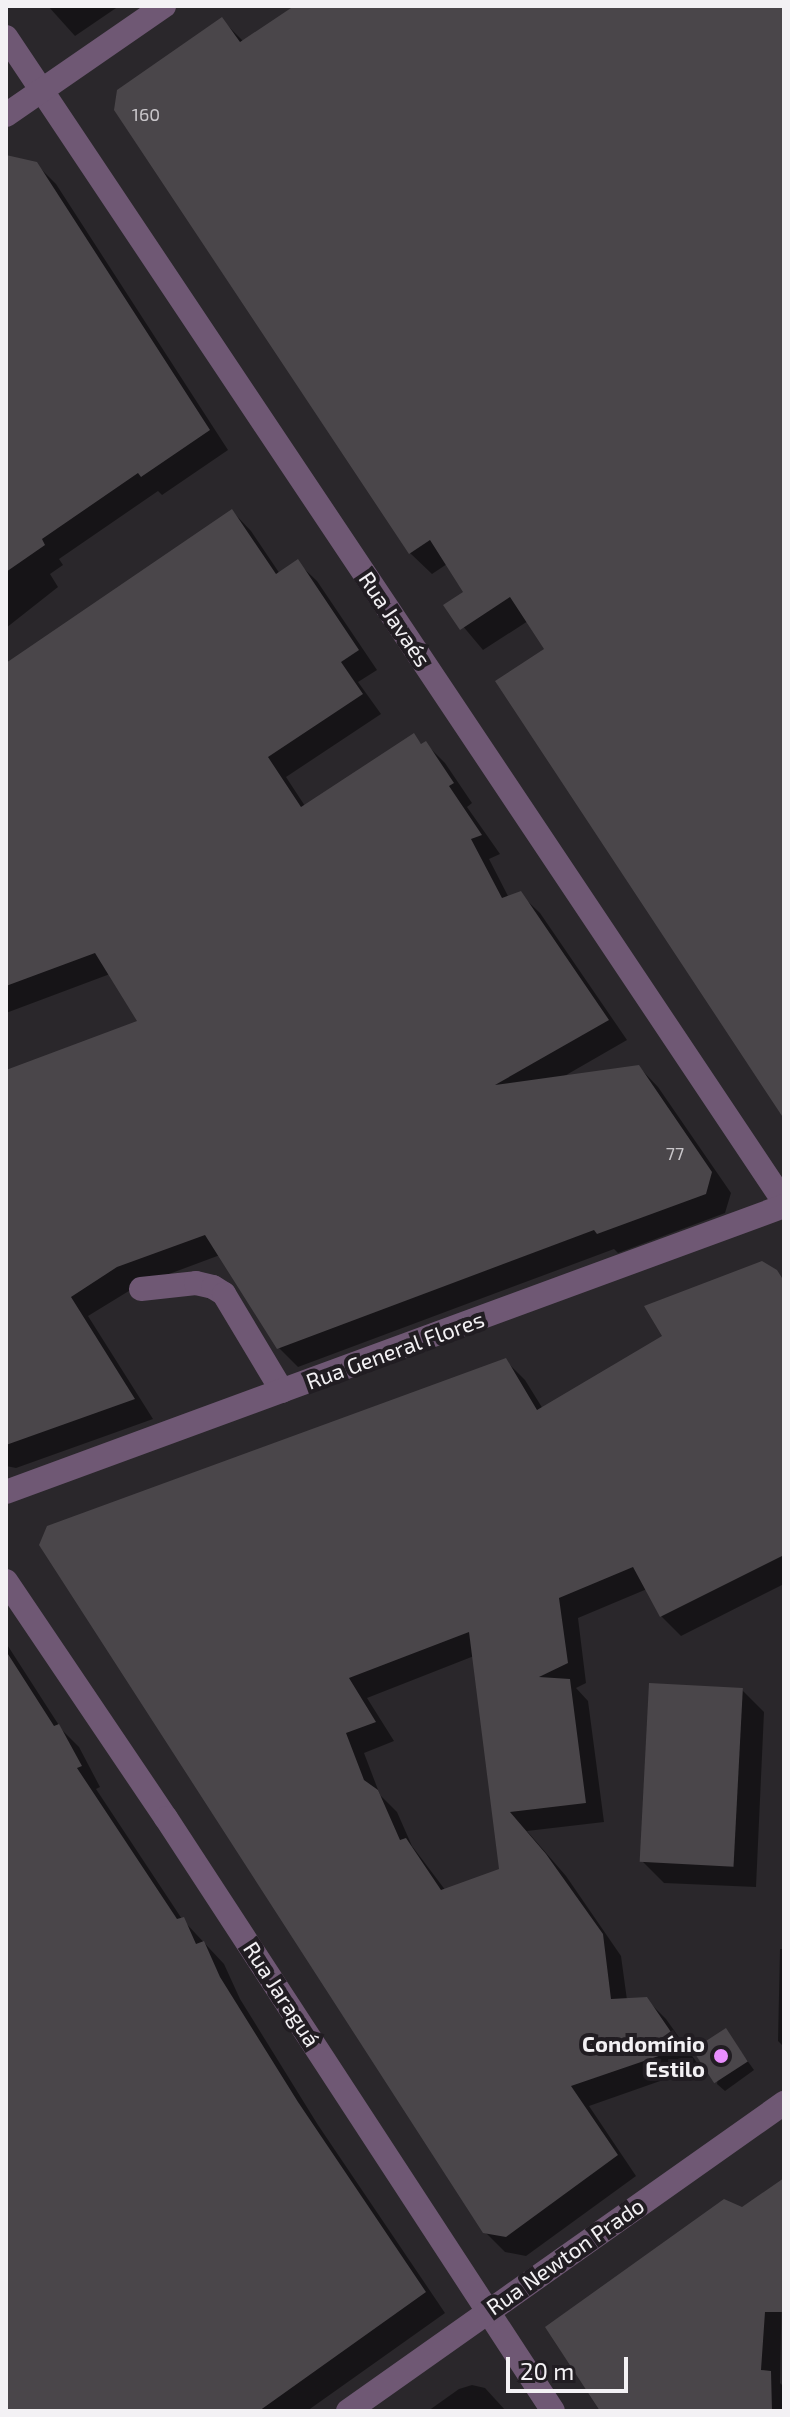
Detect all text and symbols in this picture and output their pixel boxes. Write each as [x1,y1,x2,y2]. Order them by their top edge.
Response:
house number: 160 [132,103,160,125]
street label: Rua Javaés [353,566,437,672]
house number: 77 [666,1142,684,1164]
street label: Rua General Flores [302,1305,488,1395]
street label: Rua Jaraguá [238,1936,326,2052]
place label: Condomínio Estilo [582,2030,705,2082]
marker: Condomínio Estilo [712,2047,730,2065]
street label: Rua Newton Prado [481,2192,649,2320]
scale bar [510,2341,632,2391]
text: 20 m [520,2356,574,2385]

